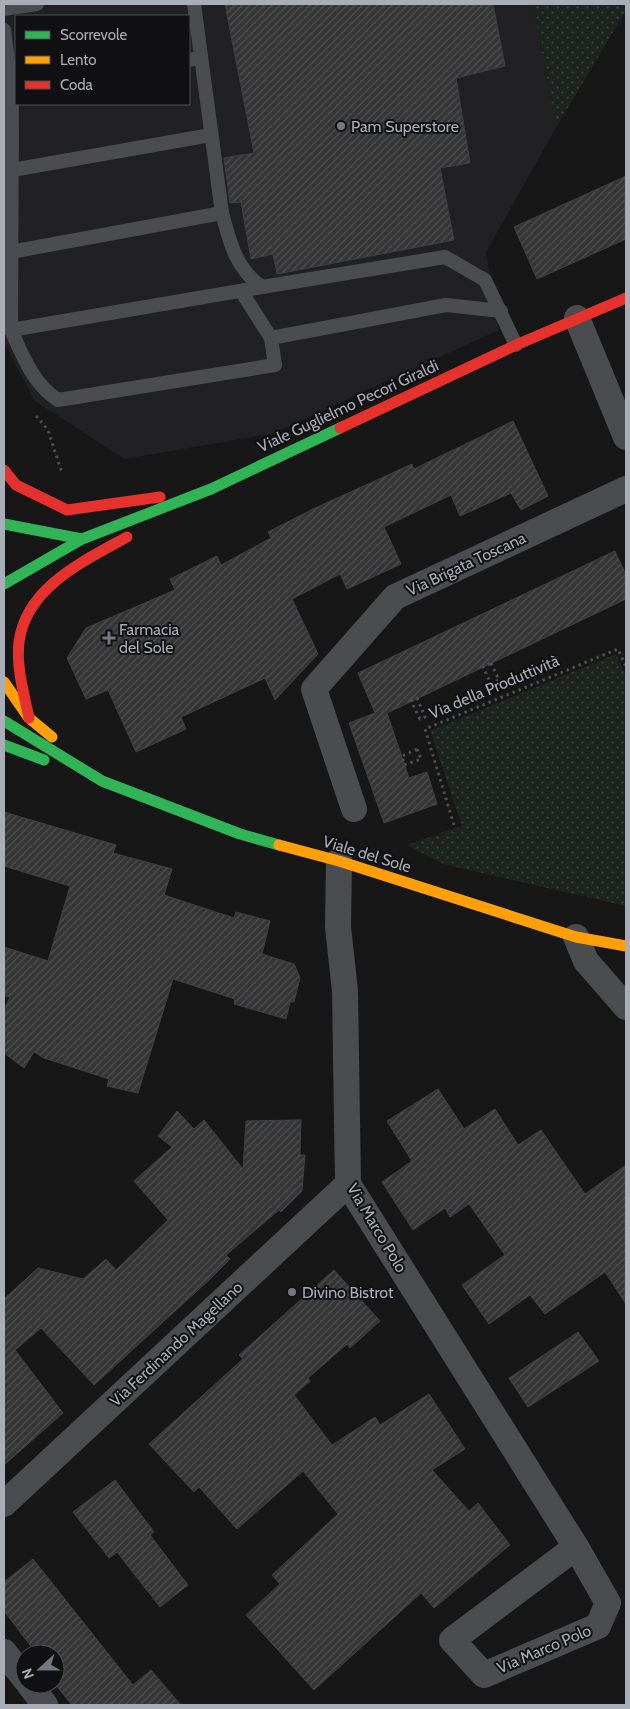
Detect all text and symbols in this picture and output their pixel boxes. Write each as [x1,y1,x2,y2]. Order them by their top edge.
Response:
legend [15,15,190,105]
text: Scorrevole [60,26,128,44]
text: Lento [60,51,97,69]
text: Coda [60,76,94,94]
place label: Pam Superstore [351,117,459,136]
marker: Pam Superstore [335,120,347,132]
street label: Viale Guglielmo Pecori Giraldi [255,356,441,456]
street label: Via Brigata Toscana [403,528,529,600]
place label: Farmacia del Sole [119,620,180,657]
marker: Farmacia del Sole [103,632,115,644]
street label: Via della Produttività [426,651,562,723]
street label: Viale del Sole [320,832,414,876]
street label: Via Marco Polo [343,1180,411,1276]
street label: Via Ferdinando Magellano [106,1277,246,1411]
place label: Divino Bistrot [302,1283,394,1302]
marker: Divino Bistrot [286,1286,298,1298]
street label: Via Marco Polo [494,1621,594,1677]
north arrow [15,1644,65,1694]
text: N [18,1666,38,1682]

